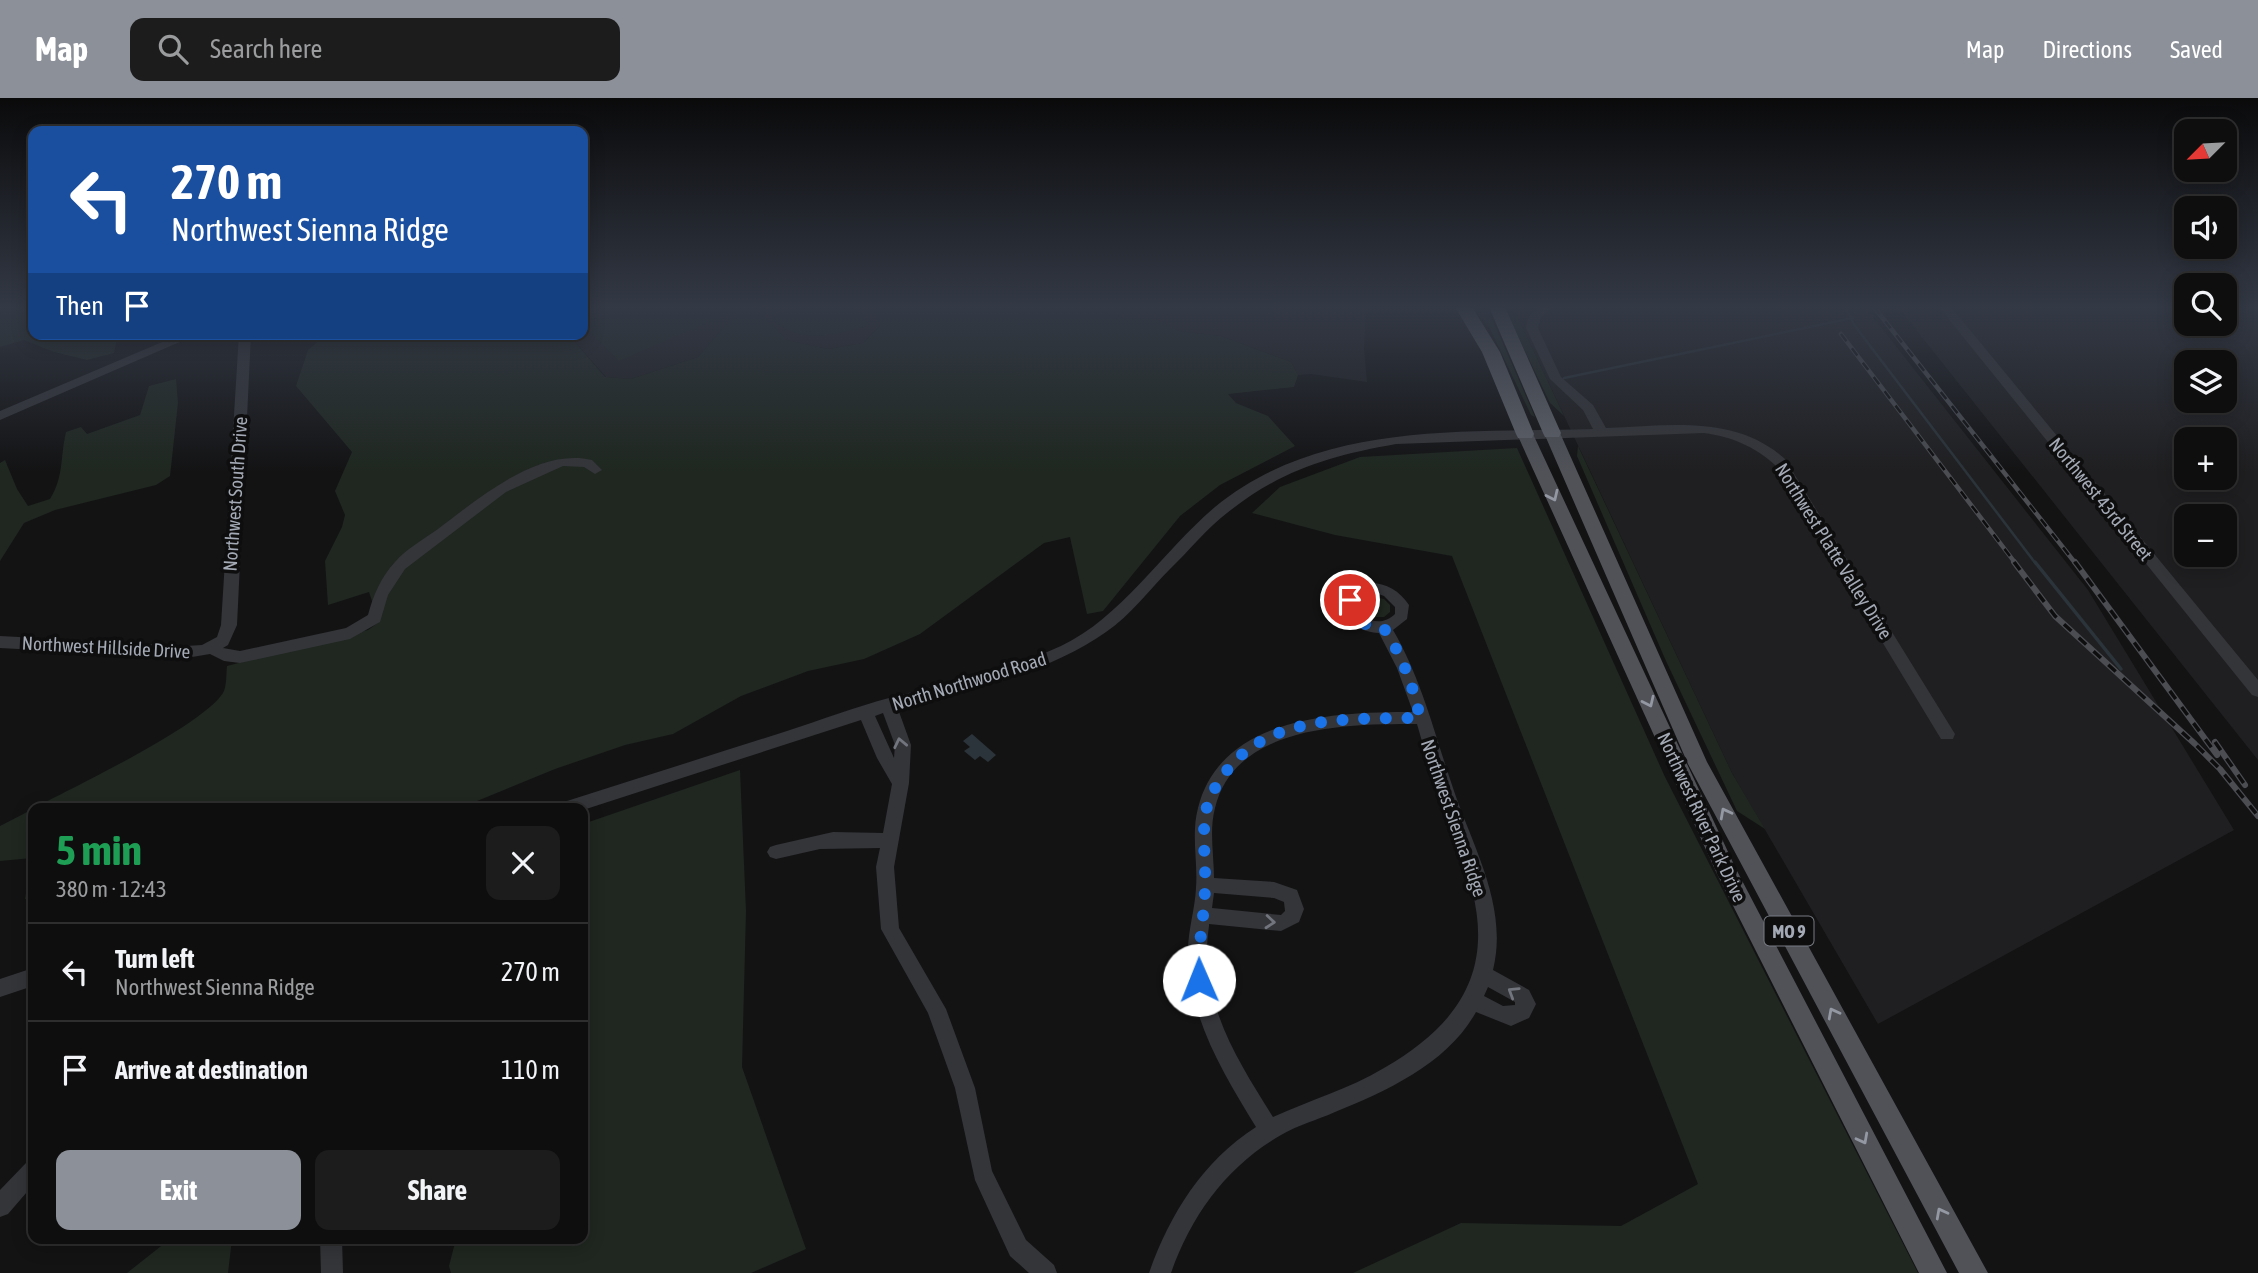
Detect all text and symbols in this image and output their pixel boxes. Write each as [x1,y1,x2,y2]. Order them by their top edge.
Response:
search box [130,18,620,81]
text: Map [35,30,88,68]
icon: search [154,30,192,68]
text: Search here [210,34,322,64]
text: Map [1966,36,2004,63]
text: Directions [2042,36,2132,63]
text: Saved [2170,36,2223,63]
north arrow [2174,119,2236,182]
map controls [2174,119,2237,567]
text: 270 m [171,153,282,209]
icon: left [56,154,147,245]
button: sound [2174,196,2237,259]
text: Northwest Sienna Ridge [171,211,449,248]
button: search [2174,273,2237,336]
icon: arrive [118,287,156,325]
text: Then [56,291,104,321]
button: layers [2174,350,2237,413]
street label: Northwest South Drive [219,416,251,572]
button: + [2174,427,2237,490]
street label: Northwest 43rd Street [2045,433,2157,565]
street label: Northwest Platte Valley Drive [1771,459,1897,643]
one-way arrow [1545,489,1559,501]
button: − [2174,504,2237,567]
pin [1320,570,1380,630]
icon: arrive [1331,581,1369,619]
street label: Northwest Hillside Drive [21,632,191,662]
street label: North Northwood Road [889,647,1049,715]
one-way arrow [1640,695,1654,707]
street label: Northwest River Park Drive [1653,729,1751,905]
street label: Northwest Sienna Ridge [1417,736,1491,900]
one-way arrow [893,737,908,749]
one-way arrow [1720,808,1733,820]
text: 5 min [56,826,142,874]
button: close [486,826,560,900]
text: 380 m · 12:43 [56,876,167,902]
one-way arrow [1264,914,1275,929]
road number: MO 9 [1764,916,1814,946]
position arrow [1162,943,1236,1017]
text: Turn left [115,944,195,974]
icon: left [56,953,94,991]
text: 270 m [501,957,560,987]
text: Northwest Sienna Ridge [115,974,315,1000]
one-way arrow [1508,987,1521,1000]
one-way arrow [1828,1008,1841,1020]
icon: arrive [56,1051,94,1089]
text: Arrive at destination [115,1055,308,1085]
text: 110 m [501,1055,560,1085]
one-way arrow [1855,1131,1868,1144]
button: Exit [56,1150,301,1230]
button: Share [315,1150,560,1230]
one-way arrow [1936,1208,1950,1220]

